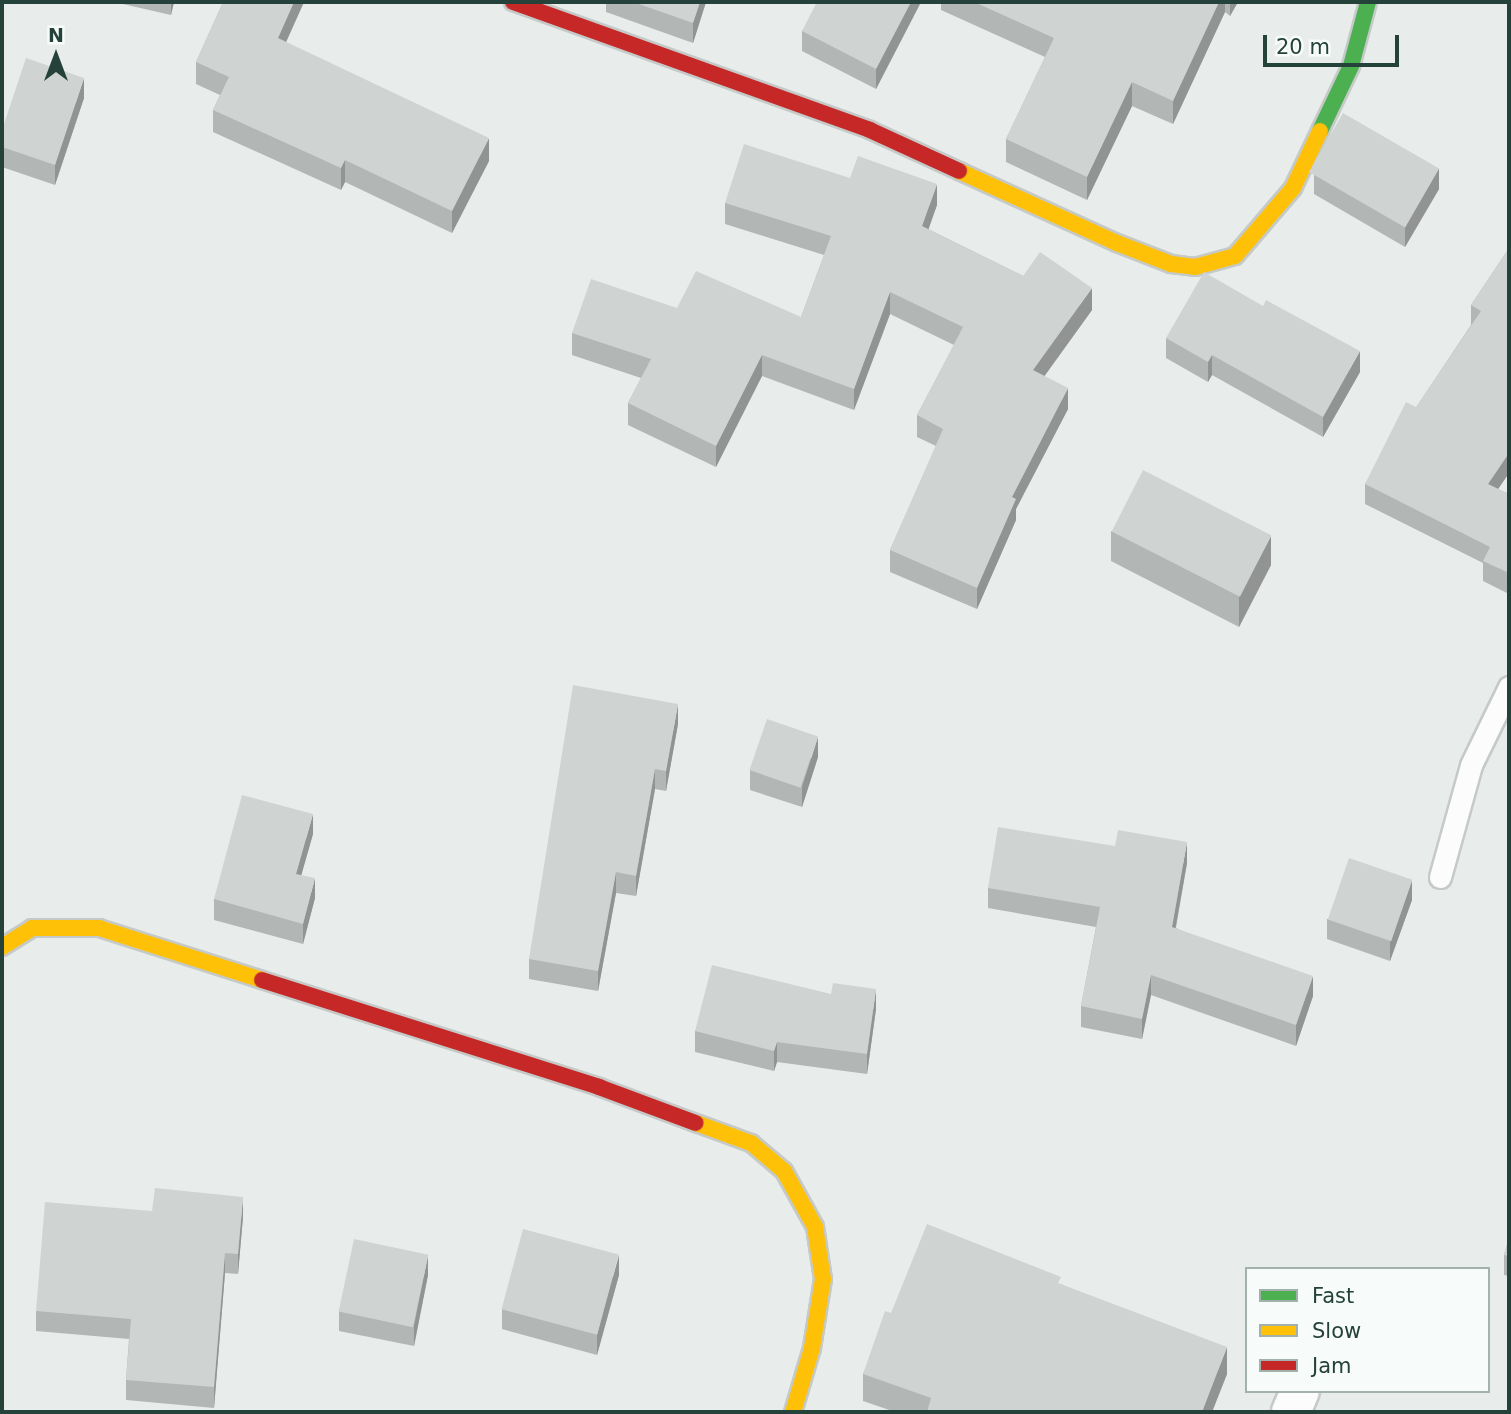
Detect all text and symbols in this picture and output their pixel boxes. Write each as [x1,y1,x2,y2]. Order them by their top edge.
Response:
north arrow [21,21,91,91]
scale bar [1266,21,1402,65]
text: N [48,24,64,46]
text: 20 m [1276,35,1330,59]
legend [1245,1267,1490,1393]
text: Fast [1312,1284,1354,1308]
text: Slow [1312,1319,1361,1343]
text: Jam [1312,1354,1352,1378]

